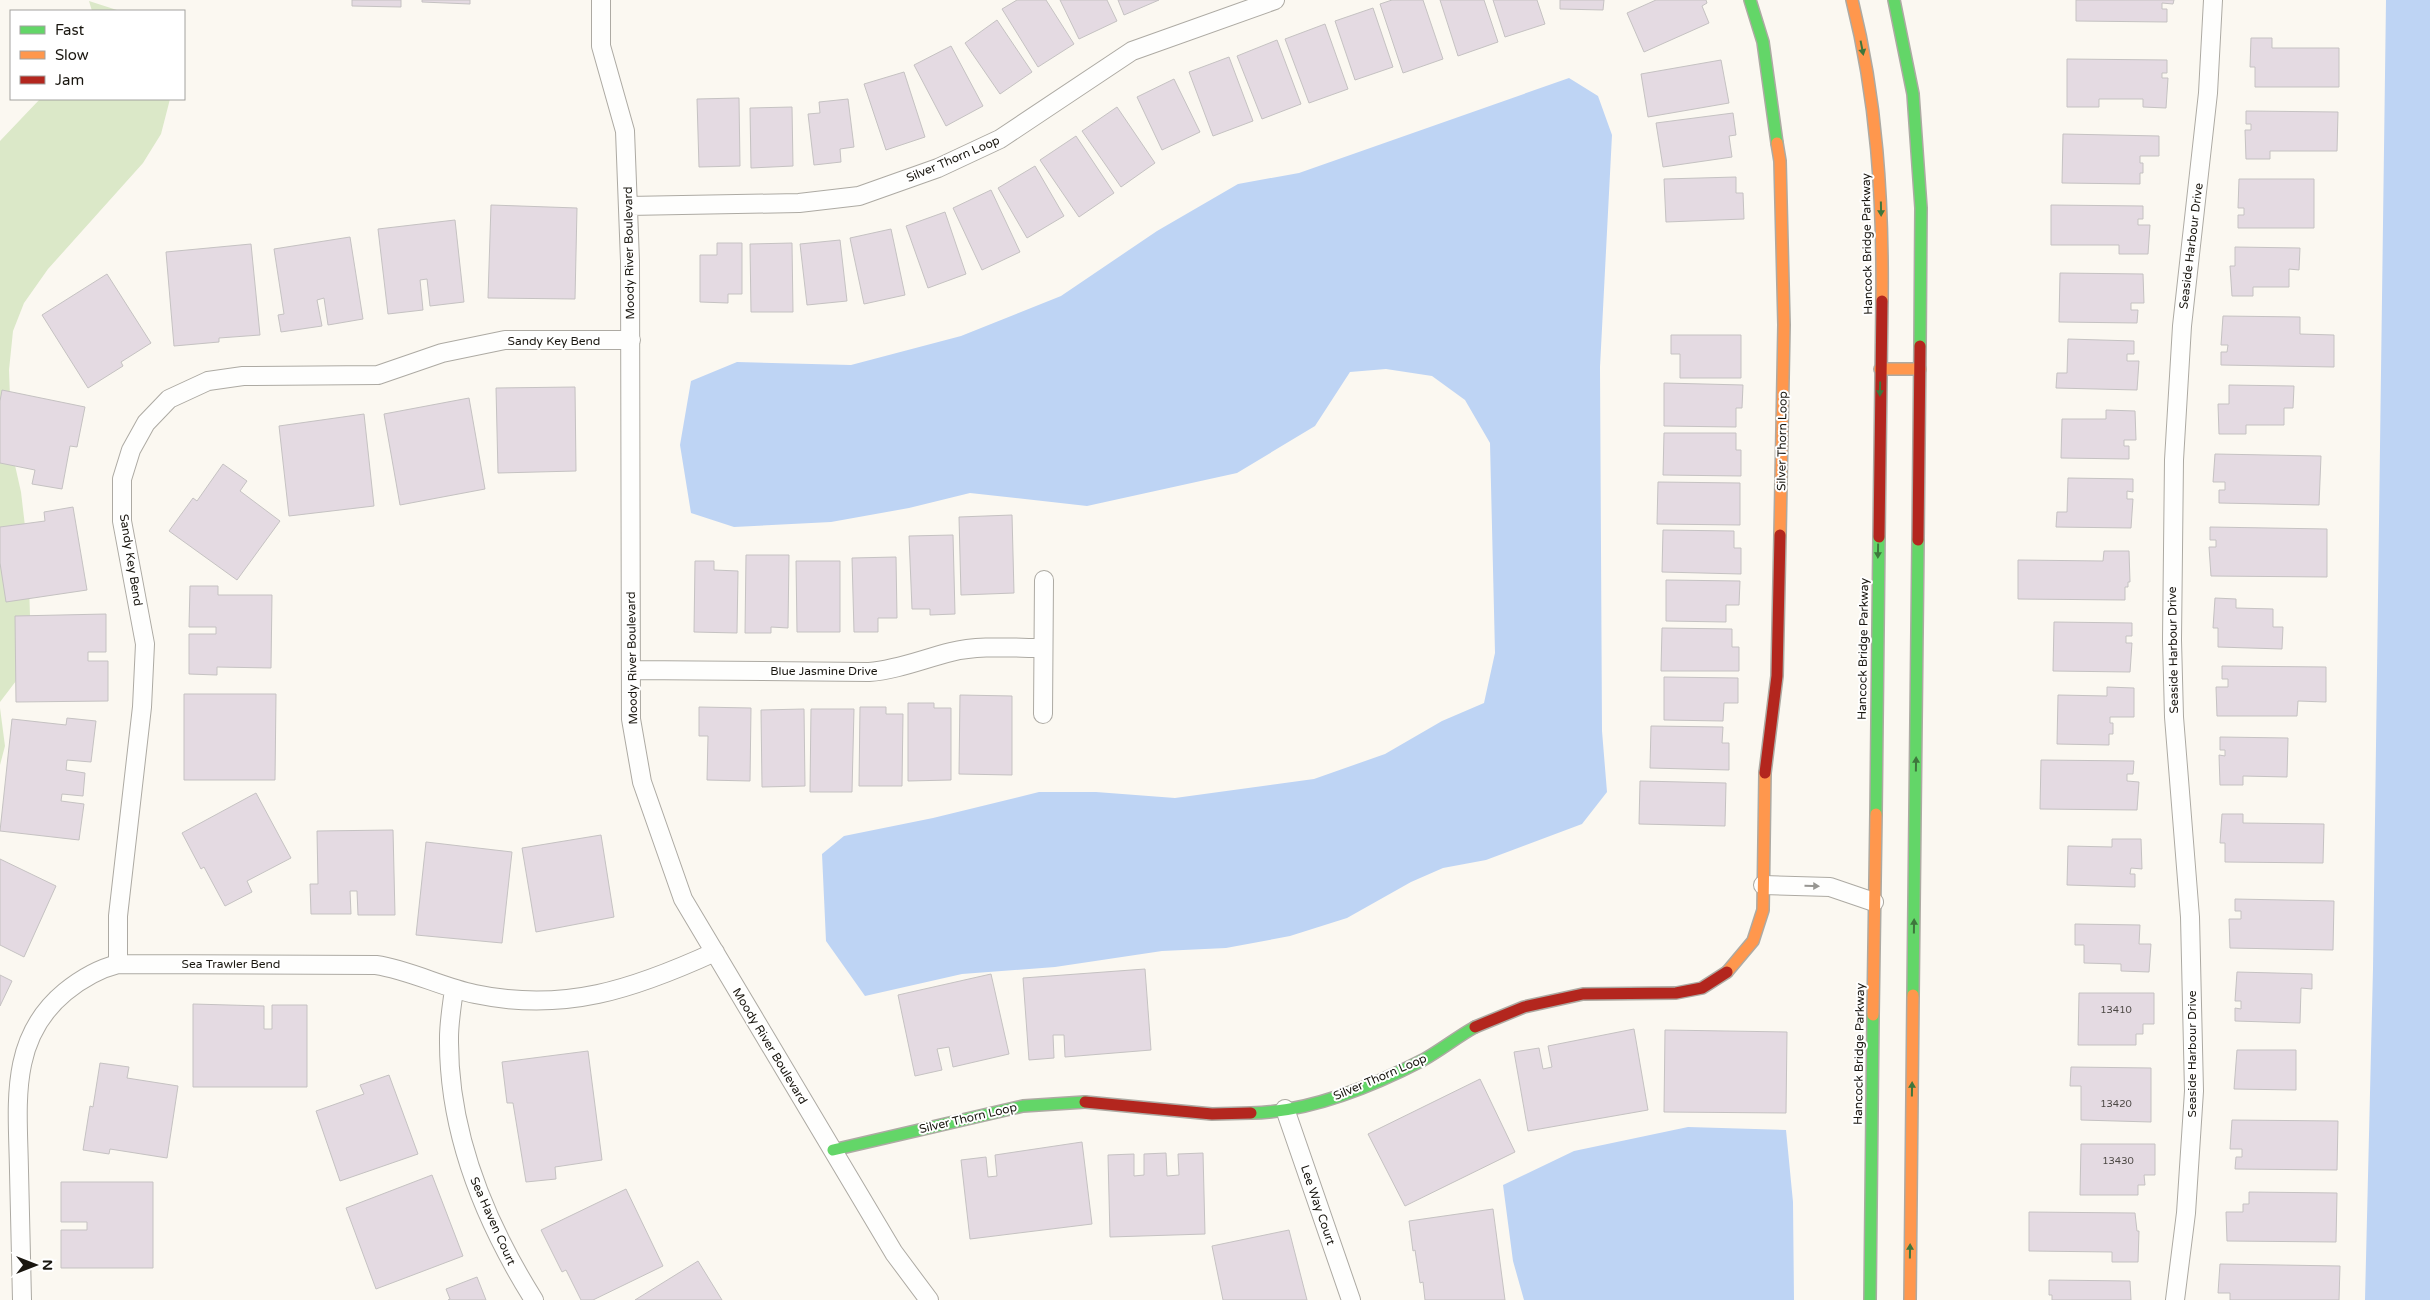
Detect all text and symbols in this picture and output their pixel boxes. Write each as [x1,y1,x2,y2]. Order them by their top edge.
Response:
legend [10,10,185,100]
text: Fast [55,21,85,39]
one-way arrow [1858,40,1866,55]
text: Slow [55,46,89,64]
text: Jam [55,71,84,89]
street label: Silver Thorn Loop [904,133,1002,185]
street label: Hancock Bridge Parkway [1859,172,1875,315]
street label: Seaside Harbour Drive [2176,182,2206,310]
street label: Moody River Boulevard [621,186,637,320]
one-way arrow [1877,201,1885,217]
street label: Sandy Key Bend [508,334,600,348]
one-way arrow [1876,381,1884,397]
street label: Silver Thorn Loop [1774,391,1790,491]
street label: Sandy Key Bend [117,513,145,607]
one-way arrow [1874,543,1882,559]
street label: Hancock Bridge Parkway [1855,577,1871,720]
street label: Seaside Harbour Drive [2165,586,2181,714]
street label: Moody River Boulevard [624,591,640,725]
street label: Blue Jasmine Drive [770,664,878,678]
one-way arrow [1912,756,1920,772]
one-way arrow [1804,882,1820,890]
one-way arrow [1910,918,1918,934]
street label: Sea Trawler Bend [182,957,280,971]
street label: Hancock Bridge Parkway [1851,982,1867,1125]
street label: Moody River Boulevard [730,985,810,1107]
street label: Seaside Harbour Drive [2185,990,2199,1118]
house number: 13410 [2100,1004,2132,1016]
street label: Silver Thorn Loop [1331,1051,1429,1103]
one-way arrow [1908,1081,1916,1097]
house number: 13420 [2100,1098,2132,1110]
street label: Silver Thorn Loop [918,1100,1018,1136]
house number: 13430 [2102,1155,2134,1167]
street label: Lee Way Court [1298,1163,1338,1247]
street label: Sea Haven Court [467,1175,519,1268]
north arrow [10,1240,60,1290]
one-way arrow [1907,1243,1915,1259]
text: N [39,1259,56,1271]

